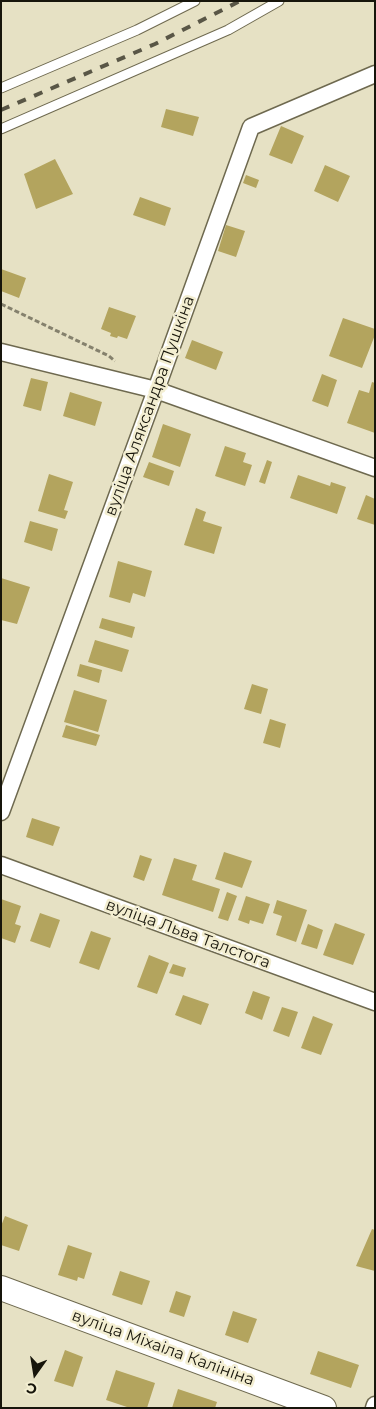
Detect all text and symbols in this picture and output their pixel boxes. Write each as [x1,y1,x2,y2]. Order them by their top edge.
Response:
street label: вуліца Аляксандра Пушкіна [101,293,199,519]
street label: вуліца Льва Талстога [103,895,273,973]
street label: вуліца Міхаіла Калініна [69,1306,257,1390]
north arrow [10,1349,60,1399]
text: С [25,1379,39,1399]

